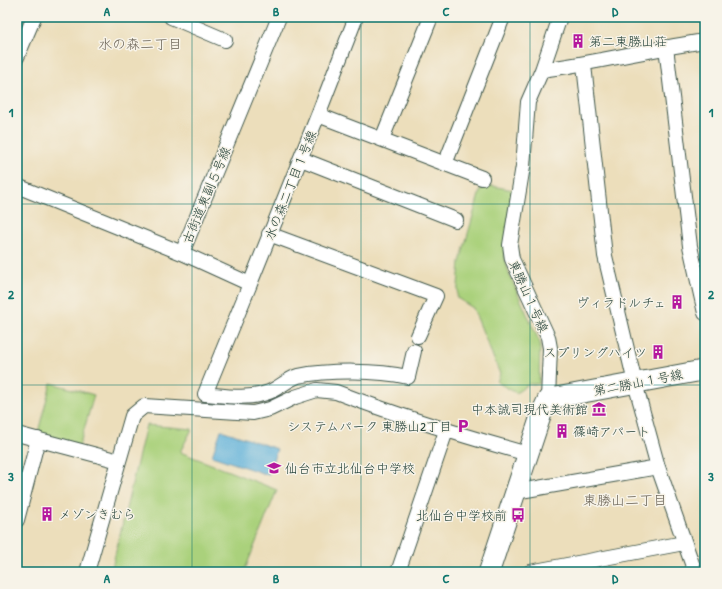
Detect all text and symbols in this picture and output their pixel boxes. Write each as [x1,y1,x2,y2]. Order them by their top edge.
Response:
text: A [104,2,111,20]
text: B [273,2,280,20]
text: C [442,2,450,20]
text: D [612,2,619,20]
place label: 第二東勝山荘 [589,32,667,50]
building icon: 第二東勝山荘 [570,33,586,49]
district label: 水の森二丁目 [98,34,182,53]
text: 1 [9,103,14,121]
text: 1 [709,103,714,121]
street label: 水の森二丁目１号線 [260,126,321,243]
street label: 古街道東副５号線 [177,143,235,246]
street label: 東勝山１号線 [505,257,553,336]
text: 2 [8,285,15,303]
text: 2 [708,285,715,303]
place label: ヴィラドルチェ [576,293,666,311]
building icon: ヴィラドルチェ [669,294,685,310]
place label: スプリングハイツ [544,343,647,361]
building icon: スプリングハイツ [650,344,666,360]
street label: 第二勝山１号線 [592,364,685,400]
place label: 中本誠司現代美術館 [471,400,588,418]
museum icon: 中本誠司現代美術館 [591,401,607,417]
place label: システムパーク 東勝山2丁目 [287,417,452,435]
parking icon: システムパーク 東勝山2丁目 [455,418,471,434]
place label: 篠崎アパート [573,422,650,440]
building icon: 篠崎アパート [554,423,570,439]
place label: 仙台市立北仙台中学校 [285,459,415,477]
school or university icon: 仙台市立北仙台中学校 [266,460,282,476]
text: 3 [8,467,14,485]
text: 3 [708,467,714,485]
district label: 東勝山二丁目 [583,490,667,509]
place label: メゾンきむら [58,505,136,523]
building icon: メゾンきむら [39,506,55,522]
place label: 北仙台中学校前 [416,506,507,524]
bus stop icon: 北仙台中学校前 [510,507,526,523]
text: A [104,569,111,587]
text: B [273,569,280,587]
text: C [442,569,450,587]
text: D [612,569,619,587]

